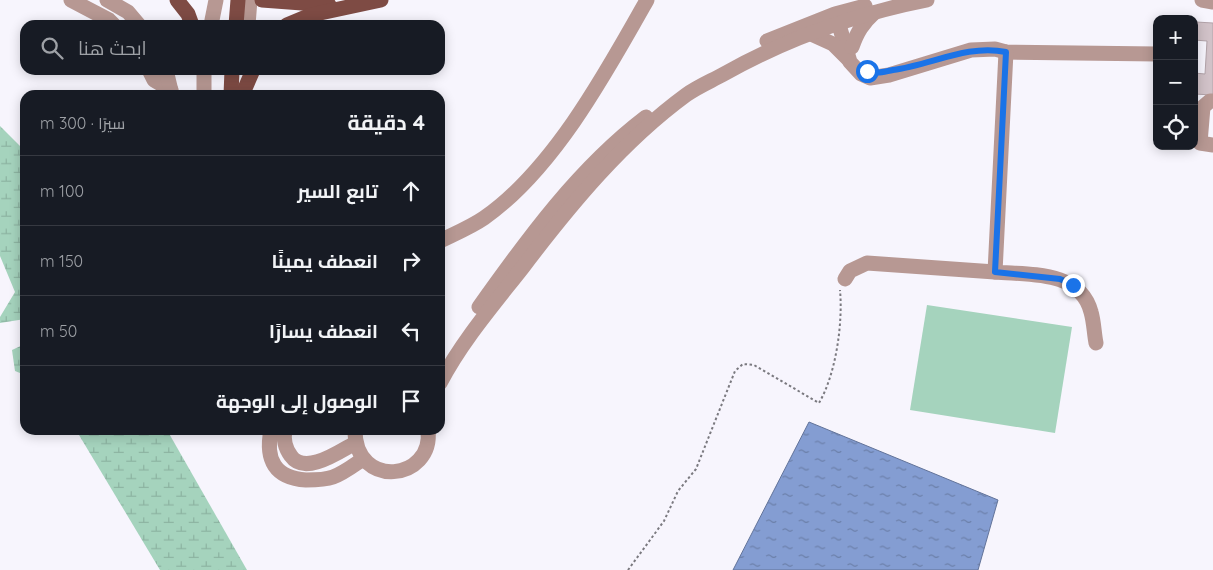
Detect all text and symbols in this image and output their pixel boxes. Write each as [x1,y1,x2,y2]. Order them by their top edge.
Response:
map controls [1153,15,1198,150]
button: + [1153,15,1198,60]
search box [20,20,445,75]
icon: search [38,34,66,62]
text: ابحث هنا [78,36,147,60]
route start [856,60,879,83]
button: − [1153,60,1198,105]
button: locate [1153,105,1198,150]
text: 4 دقيقة [347,109,425,135]
text: سيرًا · 300 m [40,113,125,133]
icon: ahead [397,177,425,205]
text: تابع السير [297,179,378,203]
text: 100 m [40,181,84,201]
icon: right [397,247,425,275]
text: انعطف يمينًا [271,249,378,273]
text: 150 m [40,251,83,271]
route end [1062,274,1085,297]
icon: left [397,317,425,345]
text: انعطف يسارًا [269,319,378,343]
text: 50 m [40,321,77,341]
icon: arrive [397,387,425,415]
text: الوصول إلى الوجهة [216,389,378,413]

